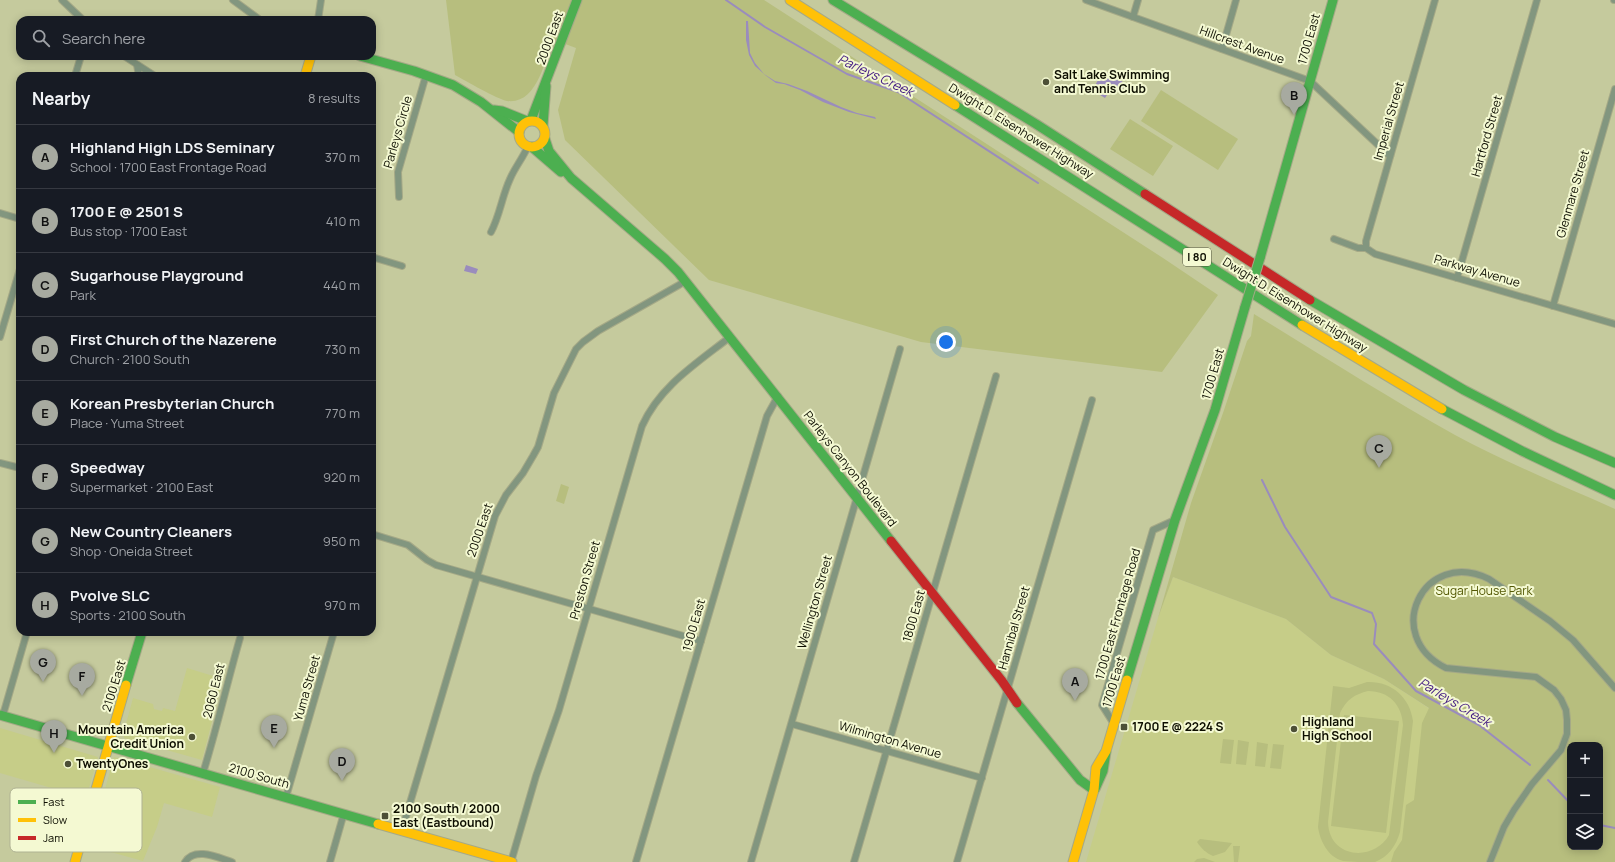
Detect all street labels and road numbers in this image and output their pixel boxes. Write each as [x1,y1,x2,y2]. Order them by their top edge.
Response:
street label: 2000 East [532,9,567,67]
street label: 1700 East [1293,11,1324,66]
street label: Hillcrest Avenue [1197,21,1287,68]
street label: Dwight D. Eisenhower Highway [946,79,1097,183]
street label: Imperial Street [1369,79,1408,162]
street label: Hartford Street [1467,93,1506,179]
street label: Parleys Circle [379,94,416,170]
street label: Glenmare Street [1552,148,1593,240]
road number: I 80 [1183,248,1211,266]
street label: Parkway Avenue [1432,250,1522,291]
street label: Dwight D. Eisenhower Highway [1220,253,1371,357]
street label: 1700 East [1197,346,1228,401]
street label: Parleys Canyon Boulevard [800,407,901,530]
street label: 2000 East [462,501,497,559]
street label: Preston Street [565,538,604,621]
street label: 1700 East Frontage Road [1092,547,1144,681]
street label: Wellington Street [793,553,836,651]
street label: Hannibal Street [993,584,1034,672]
street label: 1800 East [898,588,929,644]
street label: 1900 East [678,596,709,653]
street label: Yuma Street [289,653,324,723]
street label: 1700 East [1099,655,1129,709]
street label: 2100 East [98,658,129,714]
street label: 2060 East [198,662,229,720]
street label: Wilmington Avenue [837,717,943,762]
street label: 2100 South [227,759,291,792]

